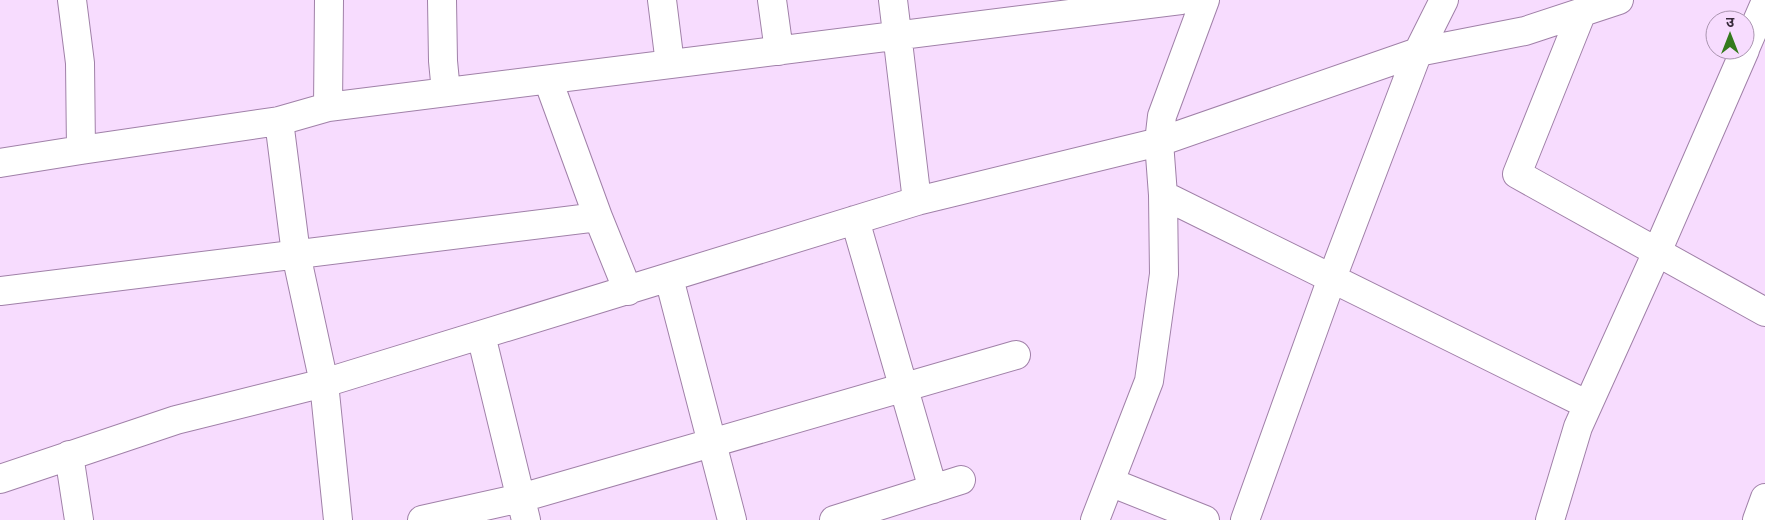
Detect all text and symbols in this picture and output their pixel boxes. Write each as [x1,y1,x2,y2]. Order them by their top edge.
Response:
north arrow [1705,10,1755,60]
text: उ [1726,14,1735,30]

